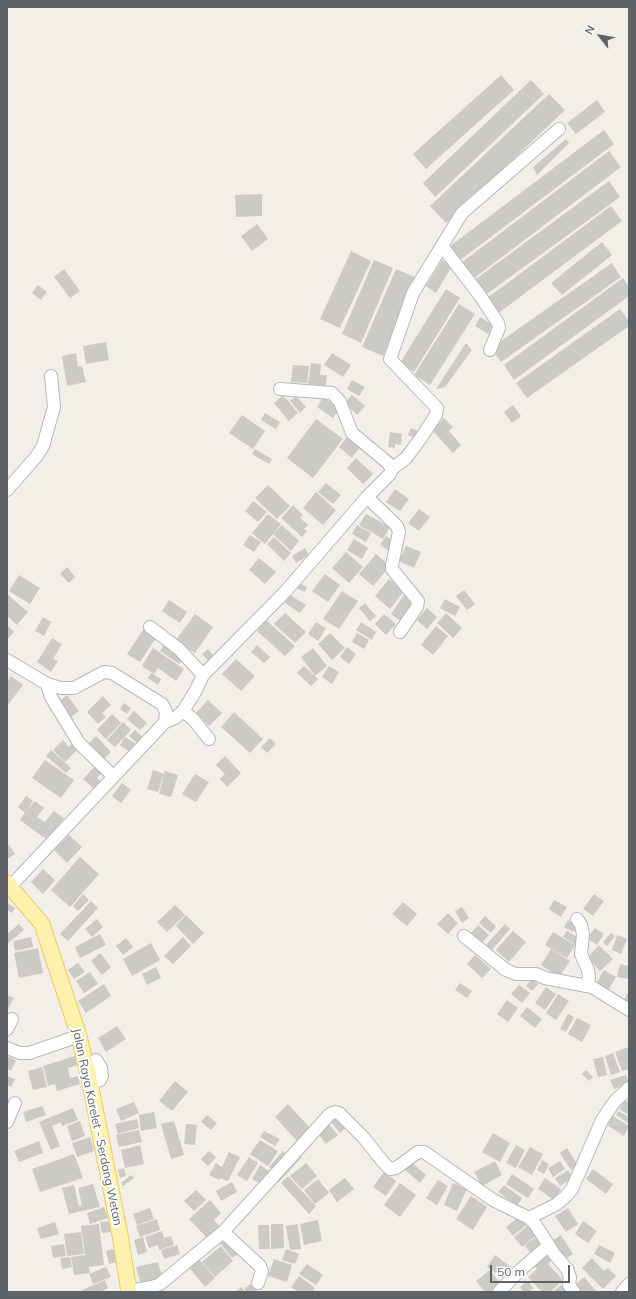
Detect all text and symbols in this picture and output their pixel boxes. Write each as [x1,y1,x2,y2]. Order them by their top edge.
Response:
north arrow [580,16,620,56]
text: N [582,23,598,37]
street label: Jalan Raya Korelet - Serdang Wetan [69,1027,125,1227]
scale bar [492,1257,572,1283]
text: 50 m [497,1264,525,1279]

